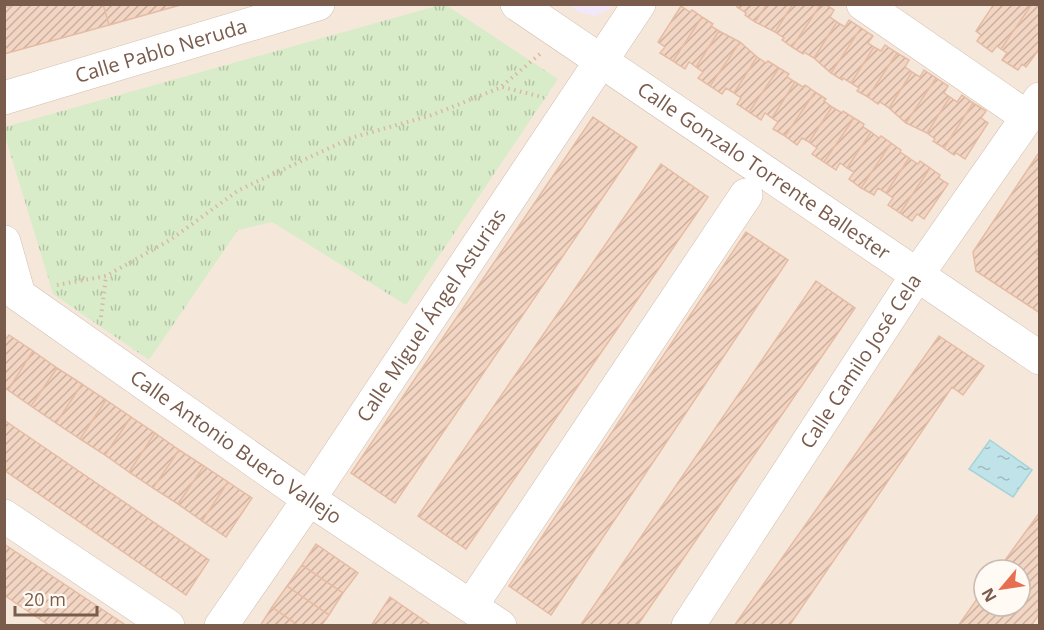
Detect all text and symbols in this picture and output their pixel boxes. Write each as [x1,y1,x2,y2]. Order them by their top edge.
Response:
street label: Calle Pablo Neruda [72,12,250,89]
street label: Calle Gonzalo Torrente Ballester [632,75,896,266]
street label: Calle Miguel Ángel Asturias [350,203,512,427]
street label: Calle Camilo José Cela [793,269,927,454]
street label: Calle Antonio Buero Vallejo [125,363,347,530]
north arrow [972,558,1032,618]
scale bar [15,579,98,617]
text: N [976,584,1002,606]
text: 20 m [24,587,66,611]

